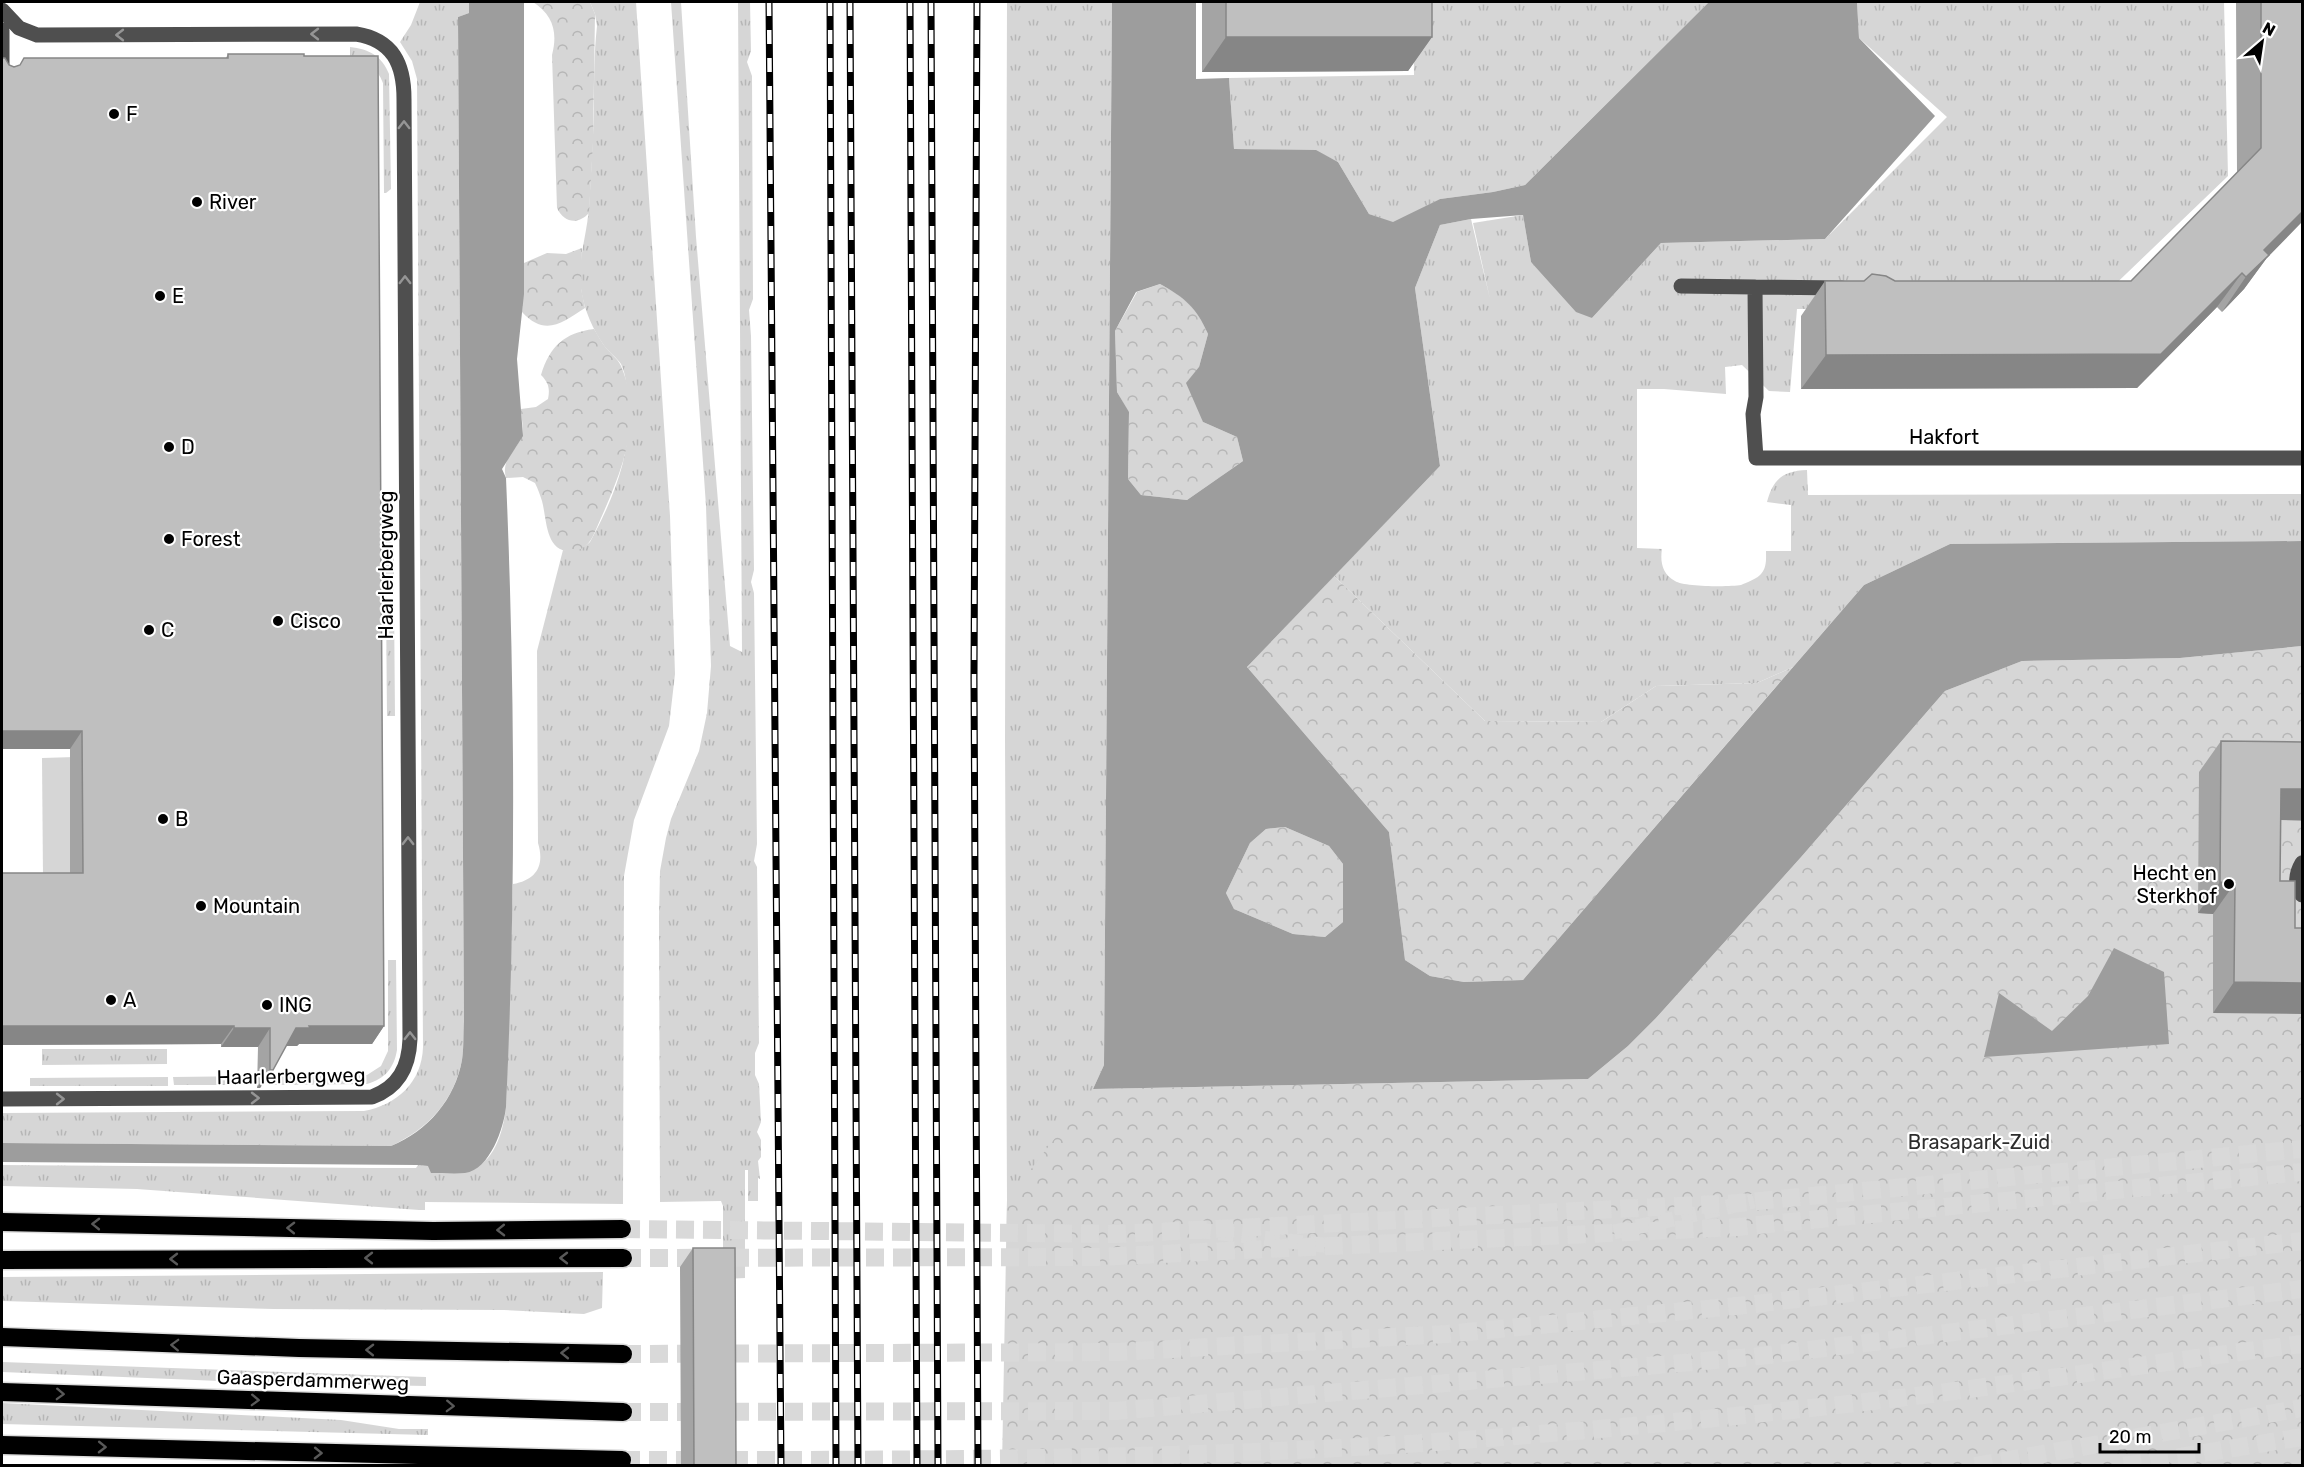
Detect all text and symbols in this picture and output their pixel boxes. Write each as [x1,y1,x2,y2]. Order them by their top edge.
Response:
north arrow [2232,12,2292,72]
text: N [2259,18,2279,40]
one-way arrow [116,28,125,41]
one-way arrow [311,28,320,40]
place label: F [126,102,138,126]
marker: F [107,107,121,121]
one-way arrow [398,120,410,129]
place label: River [209,190,257,214]
marker: River [190,195,204,209]
one-way arrow [399,275,411,284]
place label: E [172,284,184,308]
marker: E [153,289,167,303]
street label: Hakfort [1909,425,1979,449]
place label: D [181,435,195,459]
marker: D [162,440,176,454]
street label: Haarlerbergweg [374,491,398,639]
place label: Forest [181,527,241,551]
marker: Forest [162,532,176,546]
place label: Cisco [290,609,341,633]
marker: Cisco [271,614,285,628]
place label: C [161,618,174,642]
marker: C [142,623,156,637]
place label: B [175,807,188,831]
marker: B [156,812,170,826]
one-way arrow [402,837,414,846]
place label: Hecht en Sterkhof [2132,861,2217,908]
marker: Hecht en Sterkhof [2222,877,2236,891]
place label: Mountain [213,894,300,918]
marker: Mountain [194,899,208,913]
place label: A [123,988,136,1012]
marker: A [104,993,118,1007]
place label: ING [279,993,312,1017]
marker: ING [260,998,274,1012]
one-way arrow [404,1032,416,1041]
street label: Haarlerbergweg [216,1063,366,1089]
one-way arrow [250,1092,259,1104]
one-way arrow [55,1093,64,1105]
park label: Brasapark-Zuid [1908,1130,2050,1154]
one-way arrow [91,1218,100,1230]
one-way arrow [286,1222,295,1234]
one-way arrow [496,1224,505,1236]
one-way arrow [365,1252,374,1264]
one-way arrow [560,1252,569,1264]
one-way arrow [170,1253,179,1265]
one-way arrow [170,1338,179,1351]
one-way arrow [365,1343,374,1356]
one-way arrow [560,1346,569,1359]
street label: Gaasperdammerweg [216,1365,410,1395]
one-way arrow [55,1388,64,1400]
one-way arrow [250,1394,259,1407]
one-way arrow [445,1400,454,1413]
scale bar [2100,1416,2199,1454]
text: 20 m [2109,1426,2151,1448]
one-way arrow [97,1441,106,1454]
one-way arrow [313,1447,322,1459]

